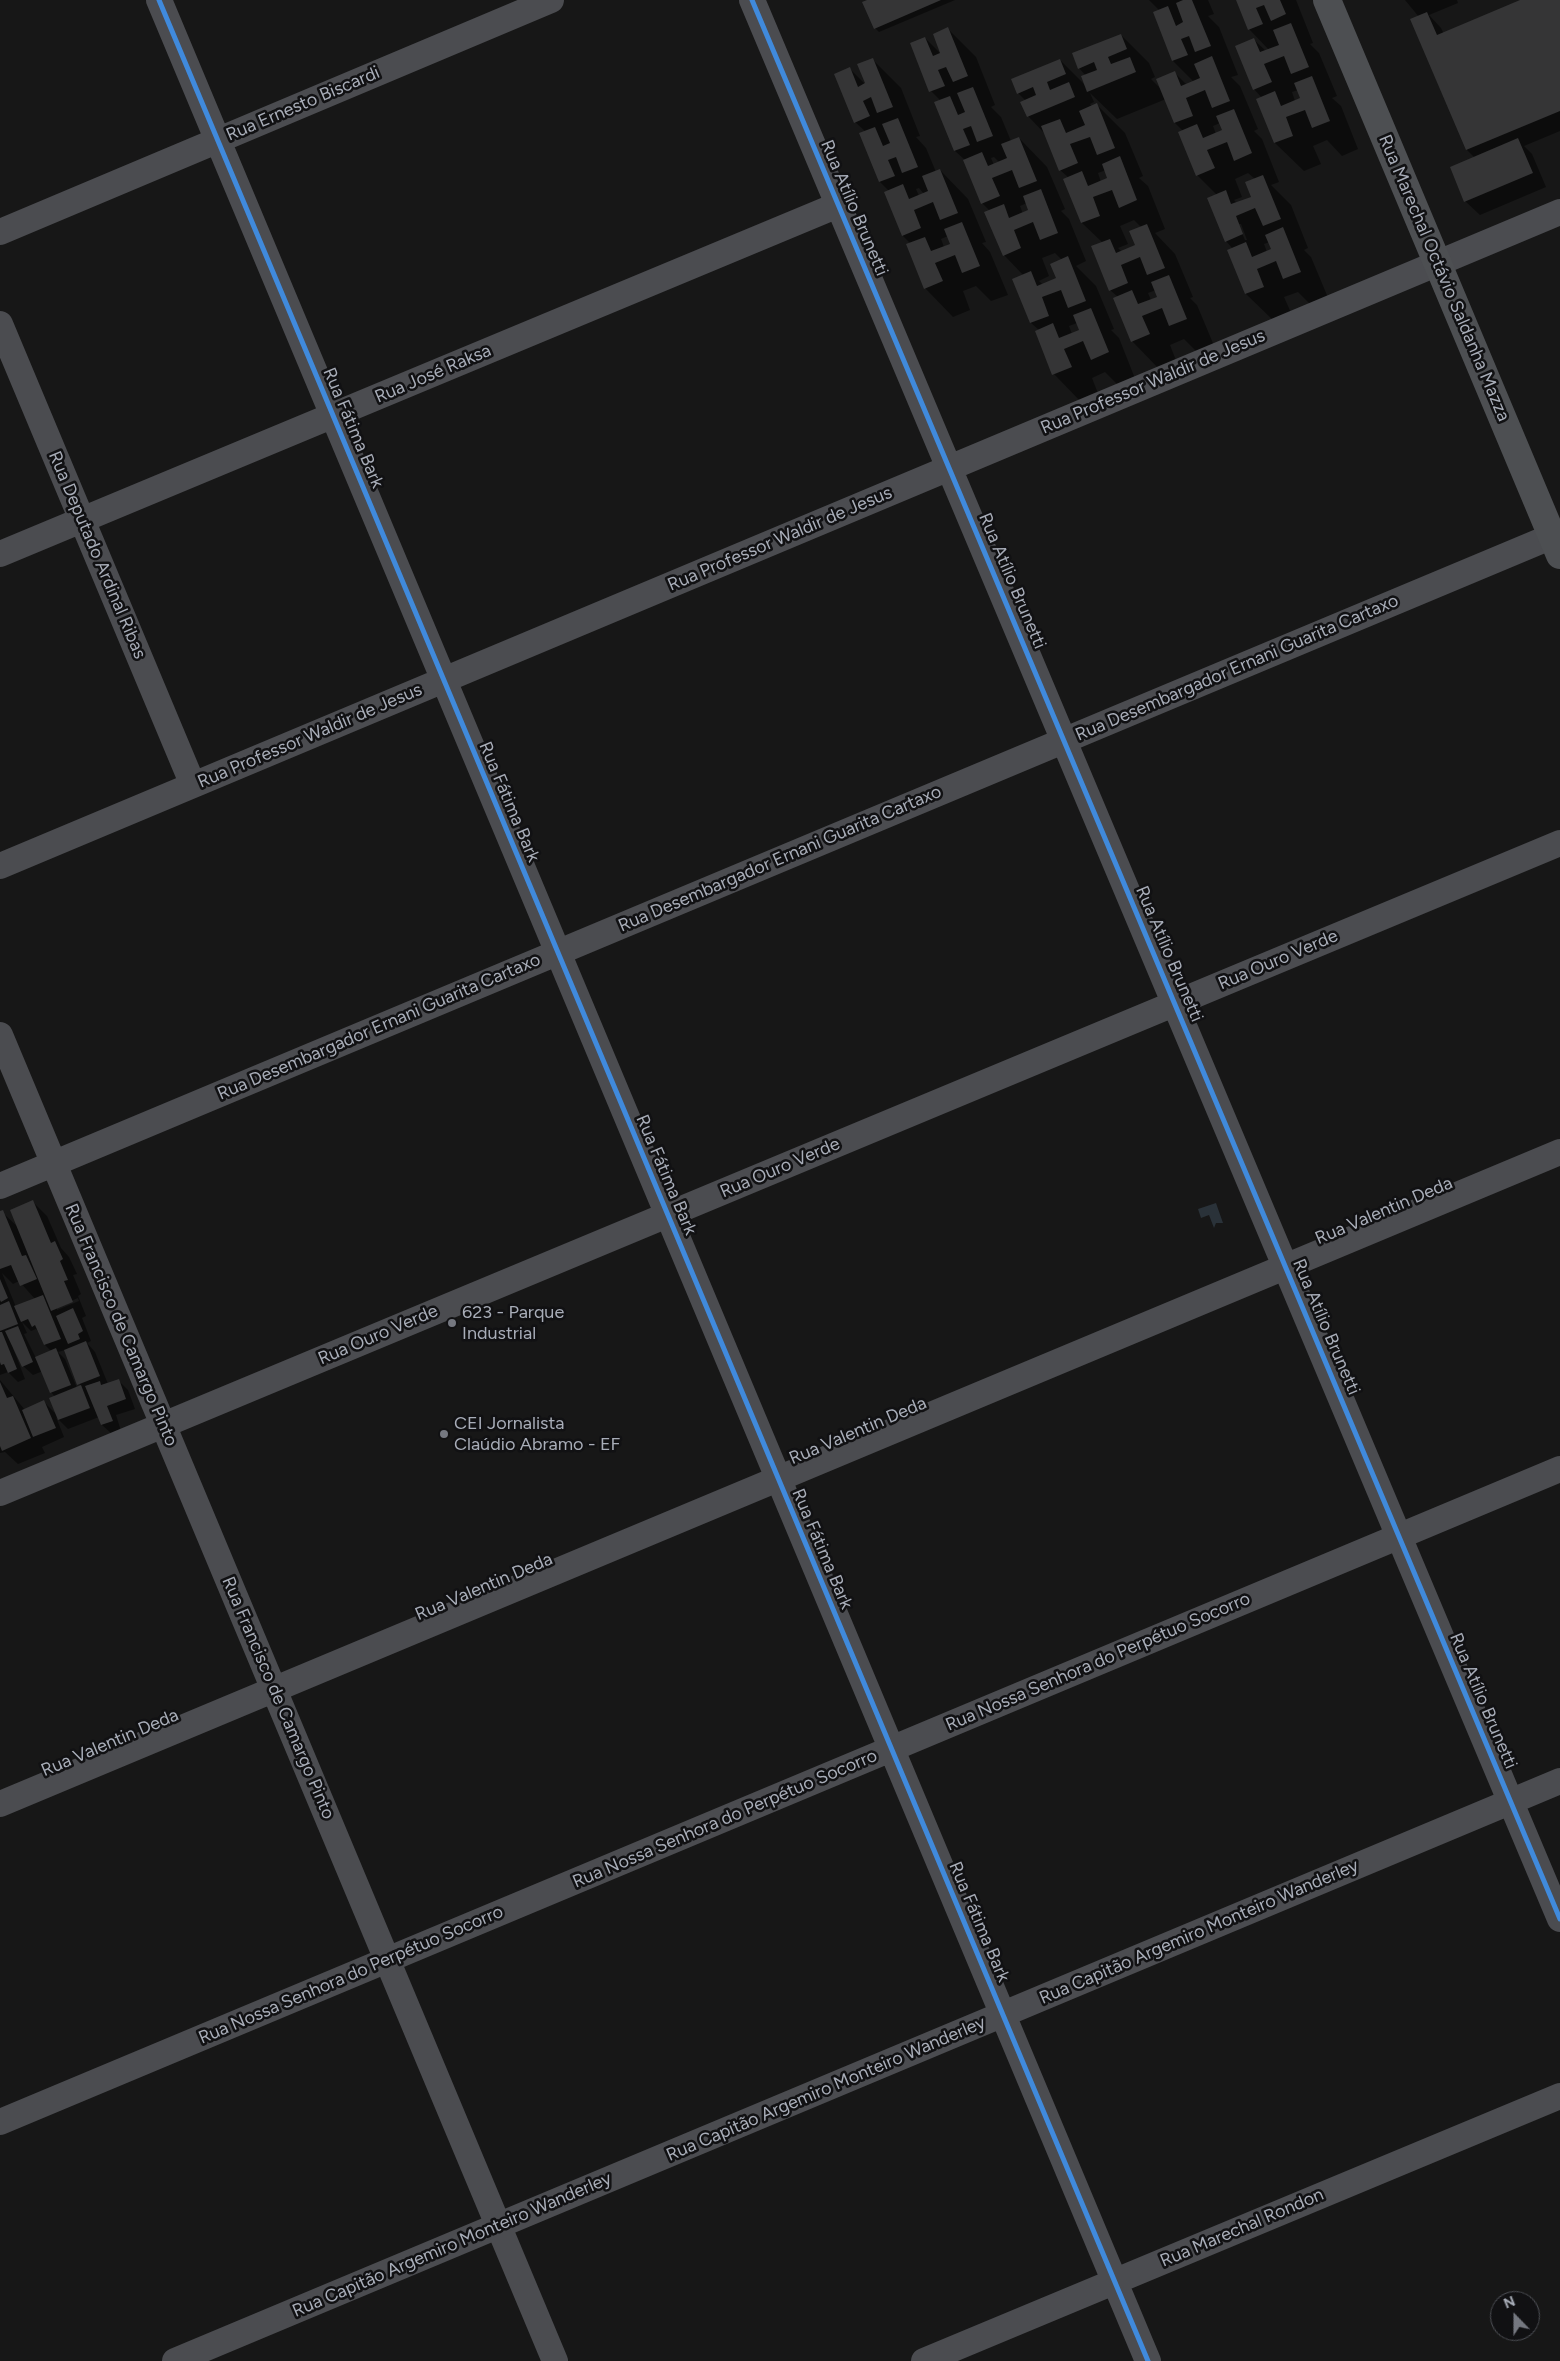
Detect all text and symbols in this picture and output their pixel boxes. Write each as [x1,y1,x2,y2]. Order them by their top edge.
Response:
street label: Rua Ernesto Biscardi [223,62,383,146]
street label: Rua Marechal Octávio Saldanha Mazza [1374,131,1514,425]
street label: Rua Atílio Brunetti [816,137,892,279]
street label: Rua Professor Waldir de Jesus [1038,325,1268,439]
street label: Rua José Raksa [372,340,494,408]
street label: Rua Fátima Bark [318,365,388,491]
street label: Rua Deputado Ardinal Ribas [43,448,151,662]
street label: Rua Professor Waldir de Jesus [665,482,895,596]
street label: Rua Atílio Brunetti [974,510,1050,652]
street label: Rua Desembargador Ernani Guarita Cartaxo [1072,590,1402,746]
street label: Rua Professor Waldir de Jesus [195,679,425,793]
street label: Rua Fátima Bark [474,739,544,865]
street label: Rua Desembargador Ernani Guarita Cartaxo [615,781,945,937]
street label: Rua Atílio Brunetti [1131,883,1207,1025]
street label: Rua Ouro Verde [1215,925,1341,995]
street label: Rua Desembargador Ernani Guarita Cartaxo [214,949,544,1105]
street label: Rua Fátima Bark [631,1112,701,1238]
street label: Rua Ouro Verde [717,1133,843,1203]
street label: Rua Valentin Deda [1312,1172,1456,1250]
street label: Rua Francisco de Camargo Pinto [60,1200,182,1450]
street label: Rua Atílio Brunetti [1288,1256,1364,1398]
street label: Rua Ouro Verde [315,1300,441,1370]
place label: 623 - Parque Industrial [462,1302,564,1345]
marker: 623 - Parque Industrial [446,1317,458,1329]
street label: Rua Valentin Deda [786,1392,930,1470]
place label: CEI Jornalista Claúdio Abramo - EF [454,1413,620,1456]
marker: CEI Jornalista Claúdio Abramo - EF [438,1428,450,1440]
street label: Rua Fátima Bark [787,1486,857,1612]
street label: Rua Valentin Deda [412,1548,556,1626]
street label: Rua Francisco de Camargo Pinto [217,1573,339,1823]
street label: Rua Nossa Senhora do Perpétuo Socorro [942,1588,1254,1736]
street label: Rua Atílio Brunetti [1445,1630,1521,1772]
street label: Rua Valentin Deda [38,1704,182,1782]
street label: Rua Nossa Senhora do Perpétuo Socorro [569,1745,881,1893]
street label: Rua Capitão Argemiro Monteiro Wanderley [1036,1855,1362,2009]
street label: Rua Fátima Bark [944,1859,1014,1985]
street label: Rua Nossa Senhora do Perpétuo Socorro [195,1901,507,2049]
street label: Rua Capitão Argemiro Monteiro Wanderley [663,2012,989,2166]
street label: Rua Capitão Argemiro Monteiro Wanderley [289,2168,615,2322]
street label: Rua Marechal Rondon [1157,2184,1327,2272]
north arrow [1490,2291,1540,2341]
text: N [1501,2293,1518,2312]

